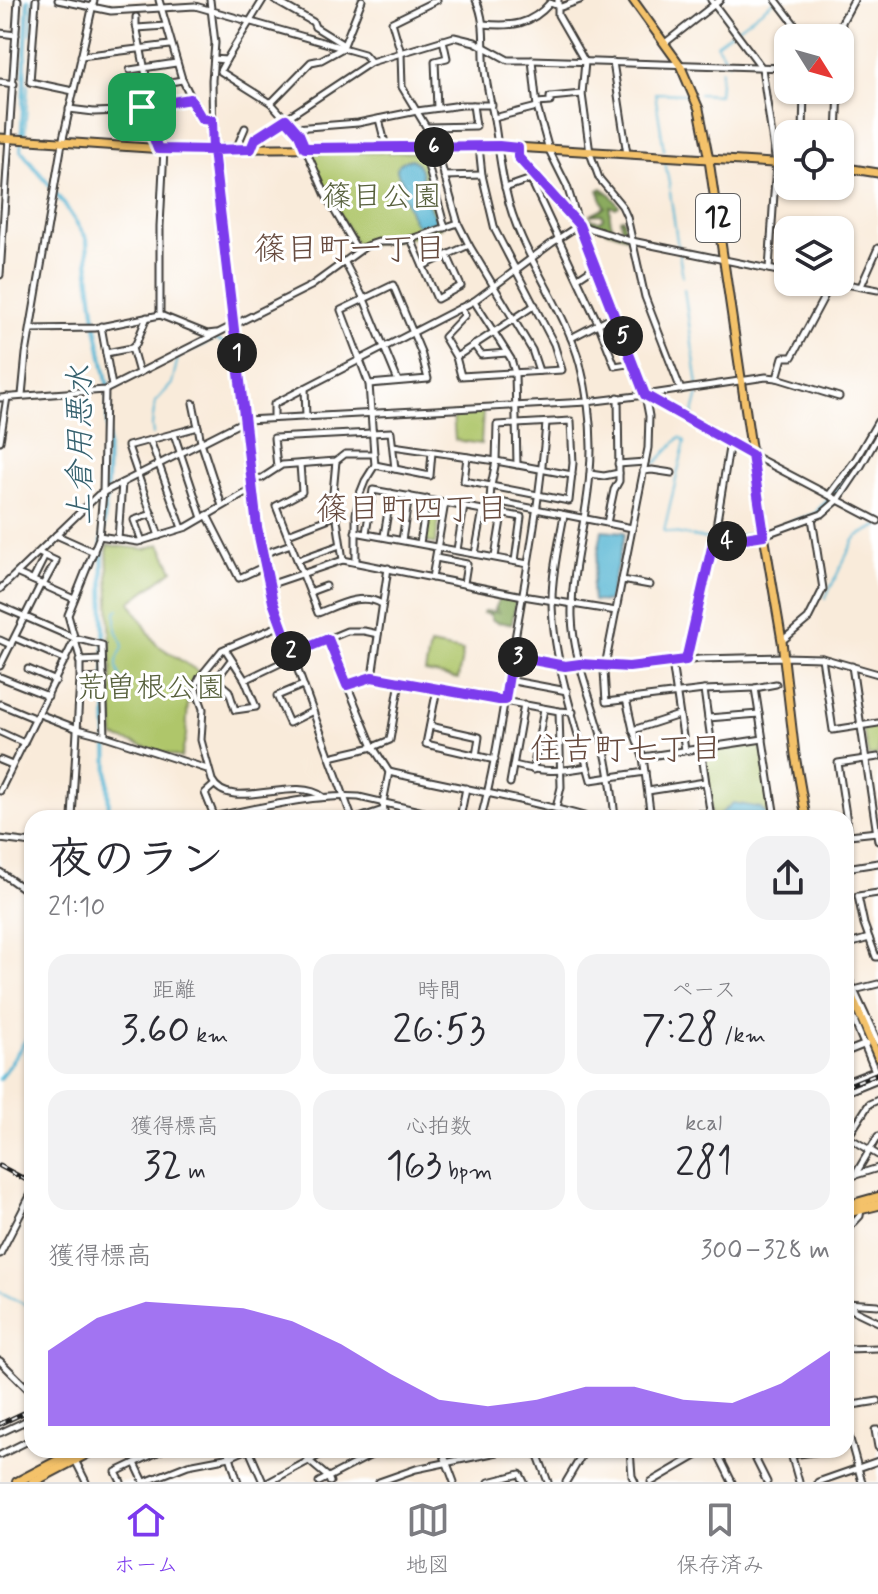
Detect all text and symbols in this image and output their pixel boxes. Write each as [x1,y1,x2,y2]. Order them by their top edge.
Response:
north arrow [774,24,854,104]
map controls [774,24,854,296]
pin [108,73,176,141]
icon: arrive [120,85,164,129]
button: locate [774,120,854,200]
pin: 6 [414,127,454,167]
text: 6 [428,133,440,161]
park label: 篠目公園 [322,178,442,217]
road number: 12 [696,194,740,242]
button: layers [774,216,854,296]
district label: 篠目町一丁目 [254,229,446,271]
pin: 5 [603,316,643,356]
text: 5 [616,322,630,350]
pin: 1 [217,333,257,373]
text: 1 [232,339,242,367]
water label: 上倉用悪水 [60,365,102,525]
district label: 篠目町四丁目 [316,489,508,531]
pin: 4 [707,521,747,561]
text: 4 [721,527,733,555]
pin: 2 [271,631,311,671]
text: 2 [286,637,296,665]
pin: 3 [498,637,538,677]
text: 3 [513,643,523,671]
park label: 荒曽根公園 [76,669,226,708]
district label: 住吉町七丁目 [530,729,722,771]
text: 夜のラン [48,832,224,890]
button: share [746,836,830,920]
text: 21:10 [48,891,105,925]
text: 距離 [152,977,196,1005]
text: 時間 [417,977,461,1005]
text: ペース [671,977,736,1005]
text: 3.60 [120,1005,190,1057]
text: 26:53 [392,1005,486,1057]
text: 7:28 [642,1005,718,1057]
text: km [190,1022,228,1050]
text: /km [718,1022,766,1050]
text: kcal [685,1110,722,1138]
text: 獲得標高 [130,1113,218,1141]
text: 心拍数 [406,1113,472,1141]
text: 281 [675,1138,732,1190]
text: 32 [143,1141,182,1193]
text: 163 [386,1141,442,1193]
text: m [182,1158,206,1186]
text: bpm [442,1158,492,1186]
text: 300–328 m [700,1234,830,1268]
text: 獲得標高 [48,1240,152,1274]
tab: ホーム [113,1498,179,1580]
tab: 地図 [406,1498,450,1580]
tab: 保存済み [676,1498,765,1580]

